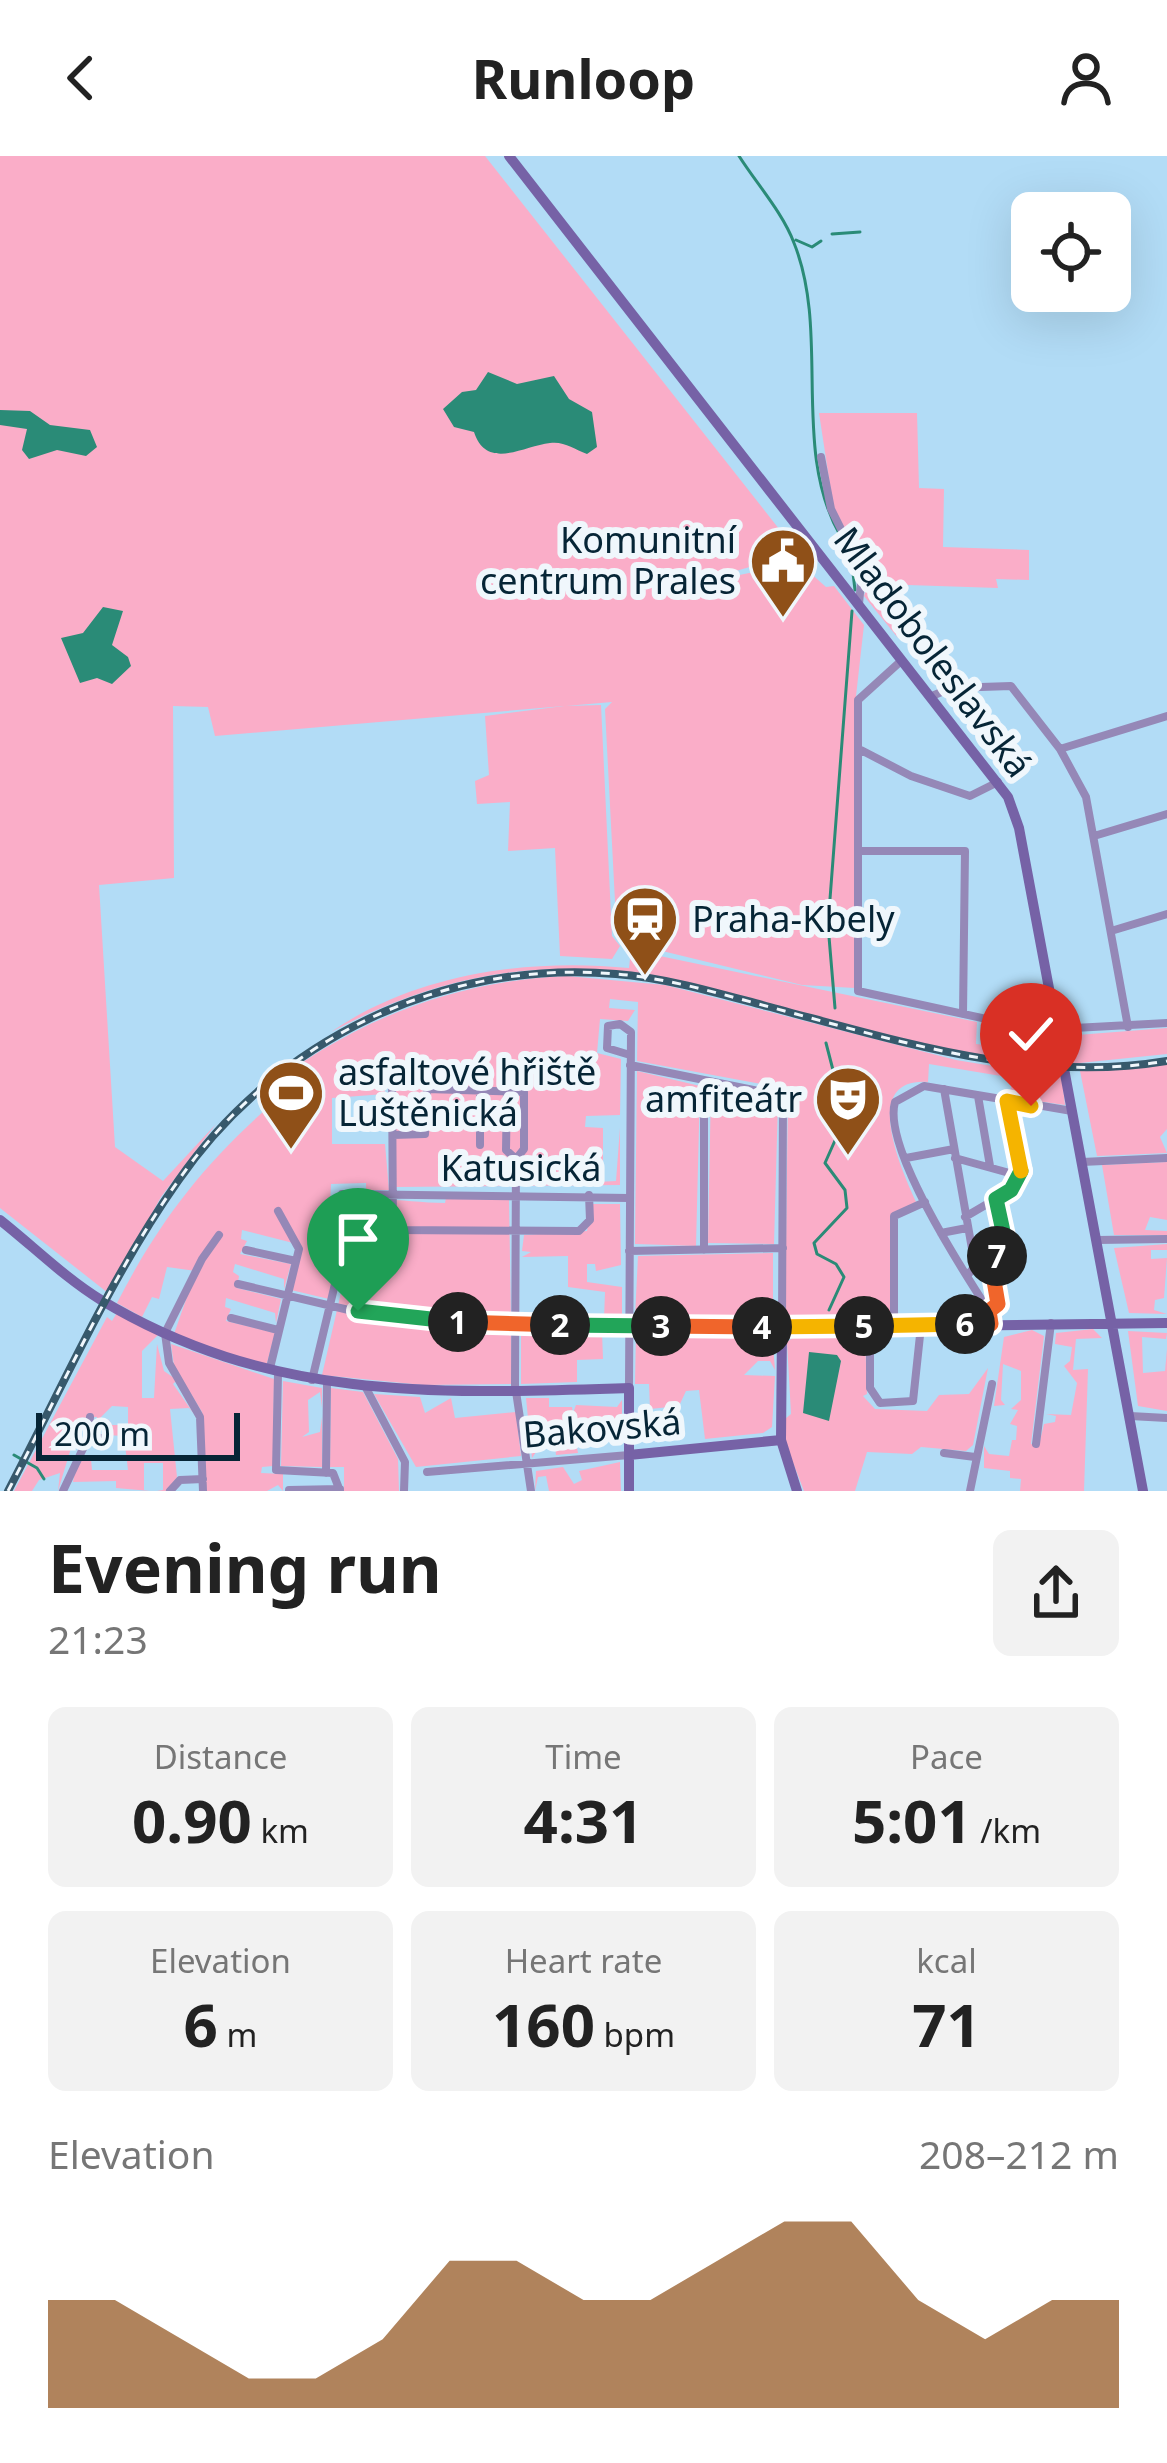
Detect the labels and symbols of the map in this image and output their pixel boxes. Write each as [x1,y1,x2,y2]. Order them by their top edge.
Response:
place label: Komunitní centrum Prales [480,515,737,605]
street label: Mladoboleslavská [823,517,1044,787]
public building icon: Komunitní centrum Prales [748,526,818,620]
station icon: Praha-Kbely [610,884,680,978]
place label: Praha-Kbely [692,894,895,943]
pin [980,983,1082,1106]
place label: asfaltové hřiště Luštěnická [338,1047,596,1137]
sports icon: asfaltové hřiště Luštěnická [256,1058,326,1152]
theatre icon: amfiteátr [813,1064,883,1158]
place label: amfiteátr [645,1074,802,1123]
street label: Katusická [441,1143,601,1192]
pin [307,1188,409,1311]
pin: 7 [967,1226,1027,1286]
pin: 1 [428,1292,488,1352]
pin: 6 [935,1294,995,1354]
pin: 2 [530,1295,590,1355]
pin: 3 [631,1296,691,1356]
pin: 5 [834,1296,894,1356]
pin: 4 [732,1297,792,1357]
street label: Bakovská [521,1396,683,1459]
scale bar [36,1407,240,1460]

